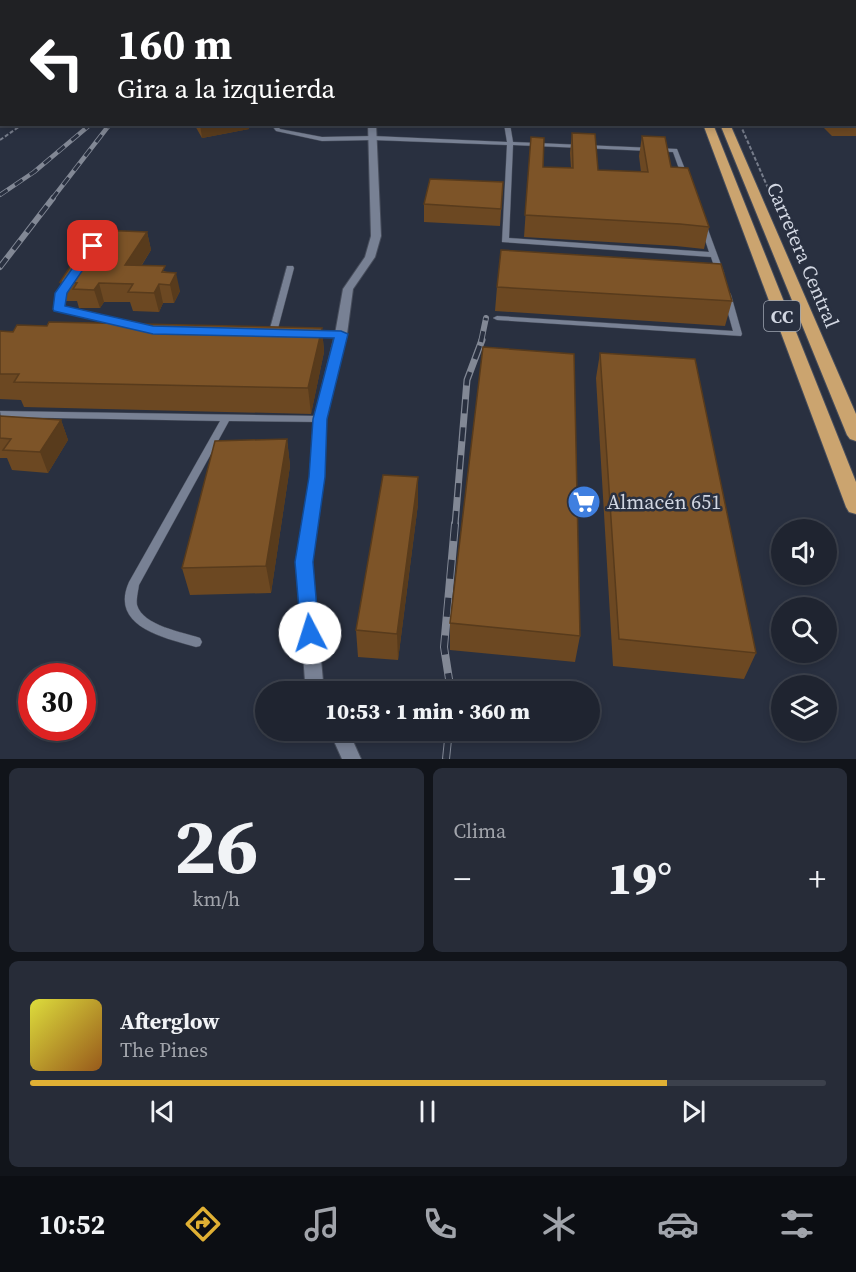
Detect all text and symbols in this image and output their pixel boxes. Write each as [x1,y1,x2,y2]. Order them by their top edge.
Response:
text: 160 m [117,15,232,73]
icon: left [18,24,96,102]
text: Gira a la izquierda [117,70,335,107]
street label: Carretera Central [760,178,846,332]
pin [67,220,118,271]
icon: arrive [76,229,109,262]
road number: CC [764,301,800,331]
supermarket icon: Almacén 651 [566,484,602,520]
place label: Almacén 651 [607,488,721,516]
map controls [771,519,837,741]
button: sound [771,519,837,585]
button: search [771,597,837,663]
position arrow [278,601,342,665]
speed limit sign: 30 [18,663,96,741]
button: layers [771,675,837,741]
text: 10:53 · 1 min · 360 m [325,696,530,726]
text: 26 [174,792,259,899]
text: Clima [454,817,506,845]
text: 19° [608,847,672,909]
text: − [454,856,471,901]
text: + [808,856,826,901]
text: km/h [192,885,240,913]
text: Afterglow [120,1006,220,1036]
text: The Pines [120,1036,208,1064]
icon: previous [146,1095,179,1128]
icon: pause [411,1095,444,1128]
icon: next [677,1095,710,1128]
icon: directions [182,1203,224,1245]
icon: music [301,1203,343,1245]
icon: phone [419,1203,461,1245]
icon: climate [538,1203,580,1245]
icon: car [657,1203,699,1245]
icon: filters [776,1203,818,1245]
text: 10:52 [38,1206,105,1243]

